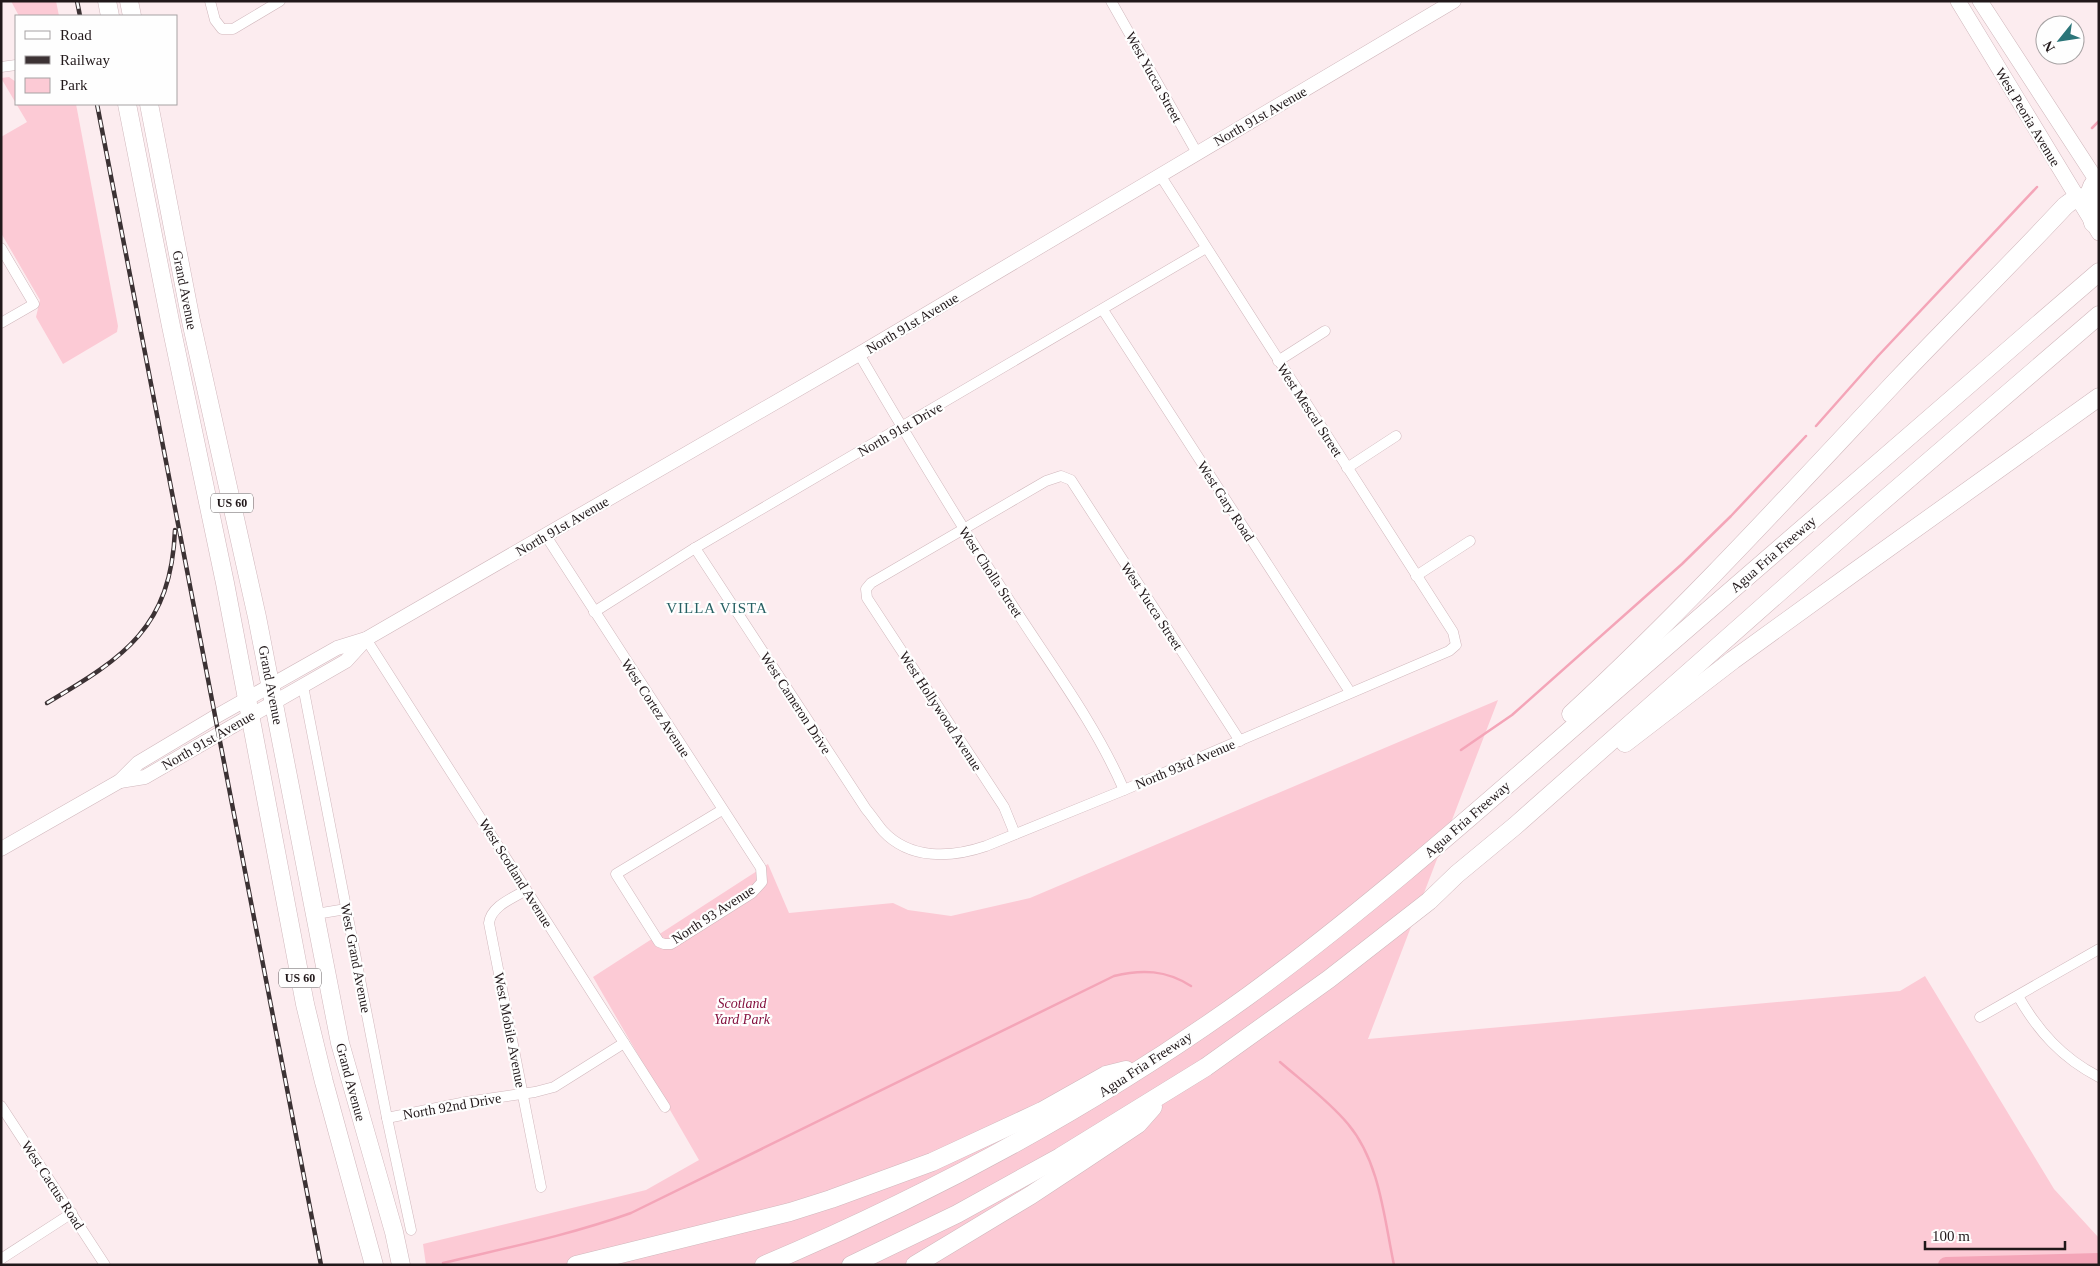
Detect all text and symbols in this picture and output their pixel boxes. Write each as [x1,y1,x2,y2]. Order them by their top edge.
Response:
legend [15,15,178,105]
north arrow [2035,15,2085,65]
text: Road [60,27,92,43]
street label: West Yucca Street [1123,29,1185,125]
text: N [2040,38,2058,54]
text: Railway [60,52,110,68]
street label: West Peoria Avenue [1992,65,2063,169]
text: Park [60,77,88,93]
street label: North 91st Avenue [1211,84,1309,149]
street label: Grand Avenue [169,249,200,331]
street label: North 91st Avenue [864,290,961,357]
street label: West Mescal Street [1274,361,1345,460]
street label: North 91st Drive [855,399,945,460]
street label: West Gary Road [1194,459,1257,544]
road number: US 60 [211,493,253,512]
street label: North 91st Avenue [513,494,611,559]
street label: Agua Fria Freeway [1728,513,1819,595]
street label: West Cholla Street [956,524,1025,620]
street label: West Yucca Street [1118,560,1185,653]
district label: VILLA VISTA [666,600,768,616]
street label: Grand Avenue [255,644,286,726]
street label: West Hollywood Avenue [896,649,985,774]
street label: West Cameron Drive [757,650,834,757]
street label: West Cortez Avenue [618,657,693,760]
street label: North 91st Avenue [159,708,257,773]
street label: North 93rd Avenue [1133,737,1237,792]
street label: Agua Fria Freeway [1422,778,1513,860]
street label: West Scotland Avenue [476,816,555,930]
street label: North 93 Avenue [669,882,757,947]
street label: West Grand Avenue [338,902,373,1014]
road number: US 60 [279,968,321,988]
street label: West Mobile Avenue [491,971,528,1089]
park label: Scotland Yard Park [714,996,771,1027]
street label: Agua Fria Freeway [1096,1029,1195,1100]
street label: Grand Avenue [333,1041,368,1123]
street label: North 92nd Drive [402,1090,502,1123]
street label: West Cactus Road [18,1138,87,1232]
scale bar [1925,1218,2065,1250]
text: 100 m [1932,1228,1970,1244]

